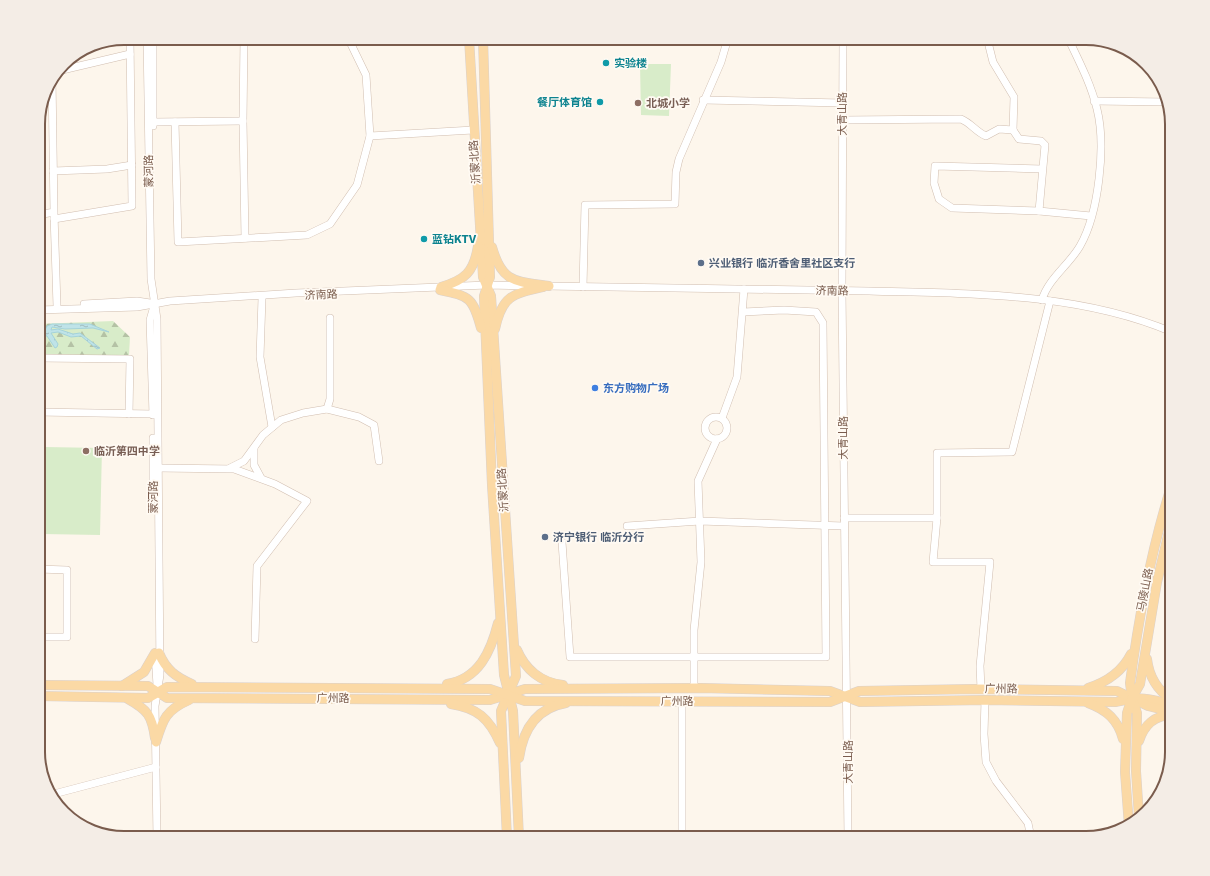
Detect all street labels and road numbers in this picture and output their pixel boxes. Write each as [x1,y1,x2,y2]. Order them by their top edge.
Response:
street label: 大青山路 [836,92,849,136]
street label: 沂蒙北路 [467,140,483,184]
street label: 蒙河路 [142,154,156,188]
street label: 济南路 [815,284,849,298]
street label: 济南路 [304,288,338,302]
street label: 大青山路 [837,416,850,460]
street label: 沂蒙北路 [495,468,511,512]
street label: 蒙河路 [147,481,160,514]
street label: 马陵山路 [1134,567,1156,613]
street label: 广州路 [984,682,1018,696]
street label: 广州路 [317,692,350,705]
street label: 广州路 [661,695,694,708]
street label: 大青山路 [842,740,855,784]

